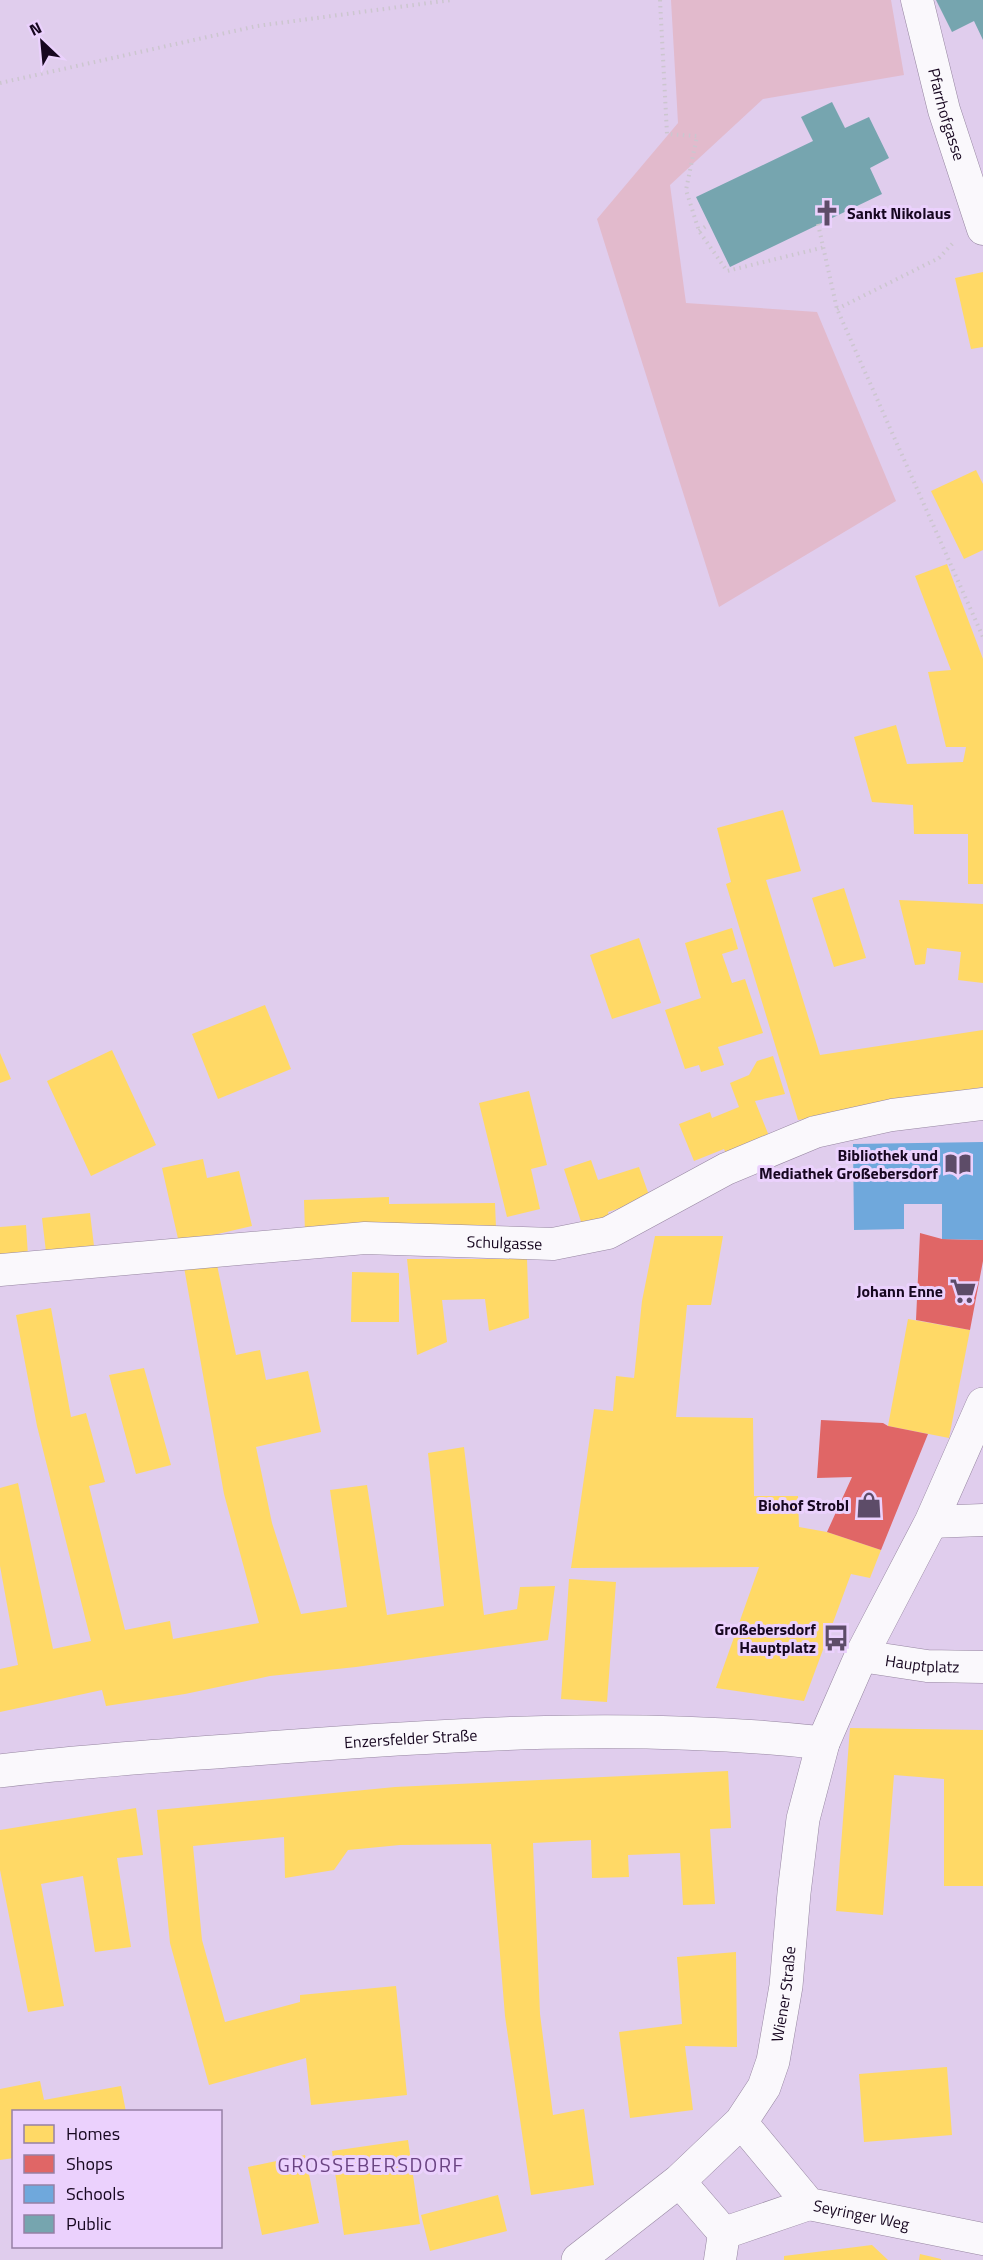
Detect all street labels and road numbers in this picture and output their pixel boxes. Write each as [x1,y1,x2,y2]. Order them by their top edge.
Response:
street label: Pfarrhofgasse [922,65,972,164]
street label: Schulgasse [466,1229,543,1256]
street label: Hauptplatz [884,1648,960,1679]
street label: Enzersfelder Straße [343,1723,478,1754]
street label: Wiener Straße [765,1945,801,2044]
street label: Seyringer Weg [811,2193,912,2236]

